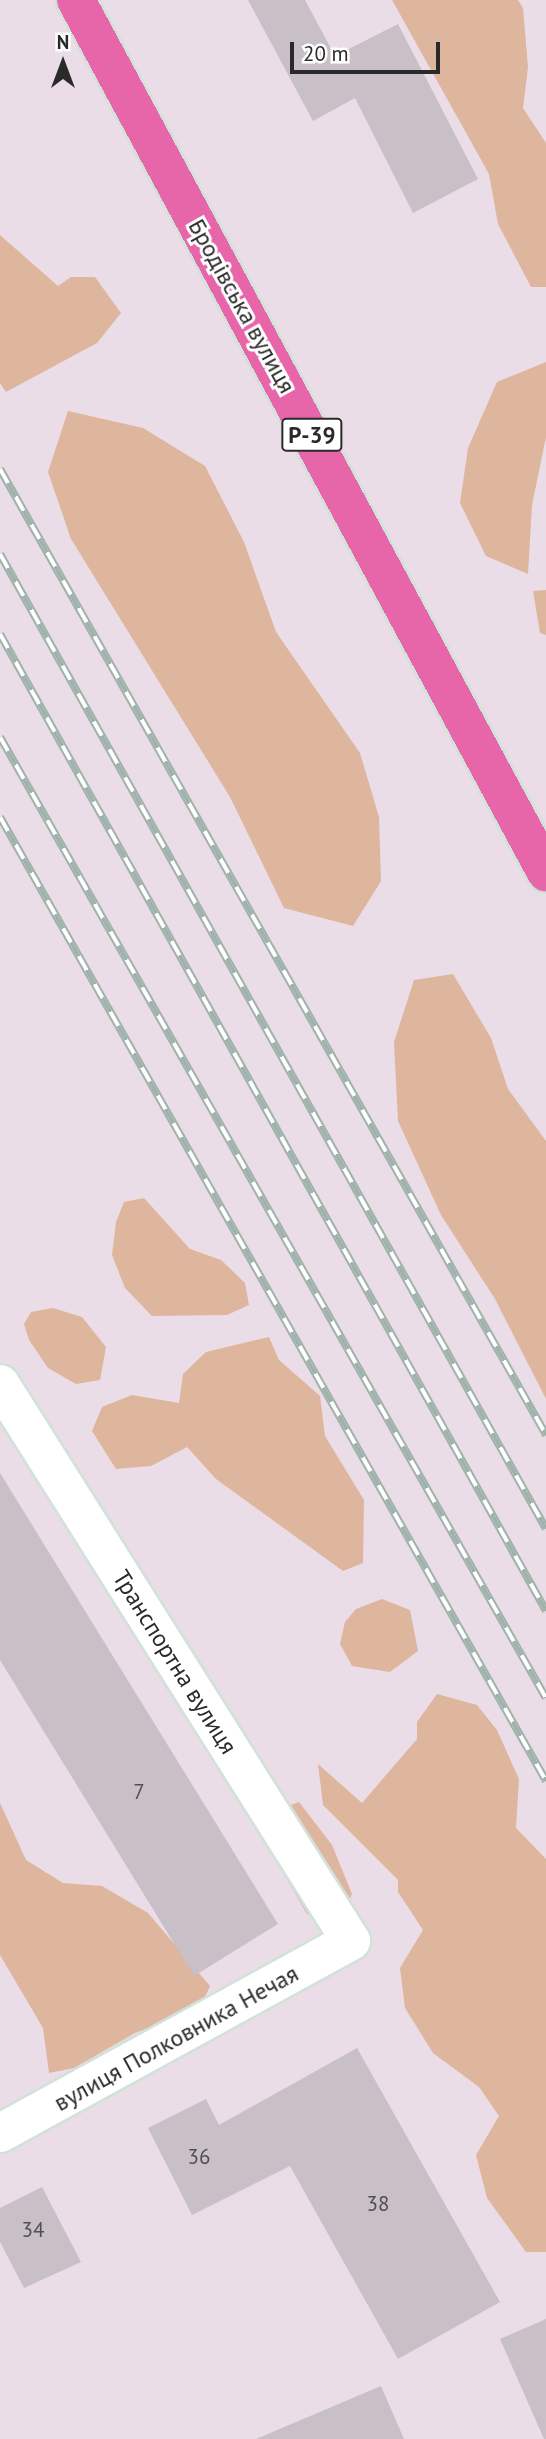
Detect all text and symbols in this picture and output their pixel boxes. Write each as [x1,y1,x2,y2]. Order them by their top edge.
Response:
north arrow [28,28,98,98]
scale bar [294,28,444,72]
text: N [57,30,69,54]
text: 20 m [303,40,349,67]
street label: Бродівська вулиця [182,214,302,398]
road number: Р-39 [280,416,344,454]
street label: Транспортна вулиця [107,1565,243,1759]
house number: 7 [133,1779,145,1805]
street label: вулиця Полковника Нечая [49,1959,303,2117]
house number: 36 [188,2144,210,2170]
house number: 38 [367,2191,389,2217]
house number: 34 [22,2217,44,2243]

